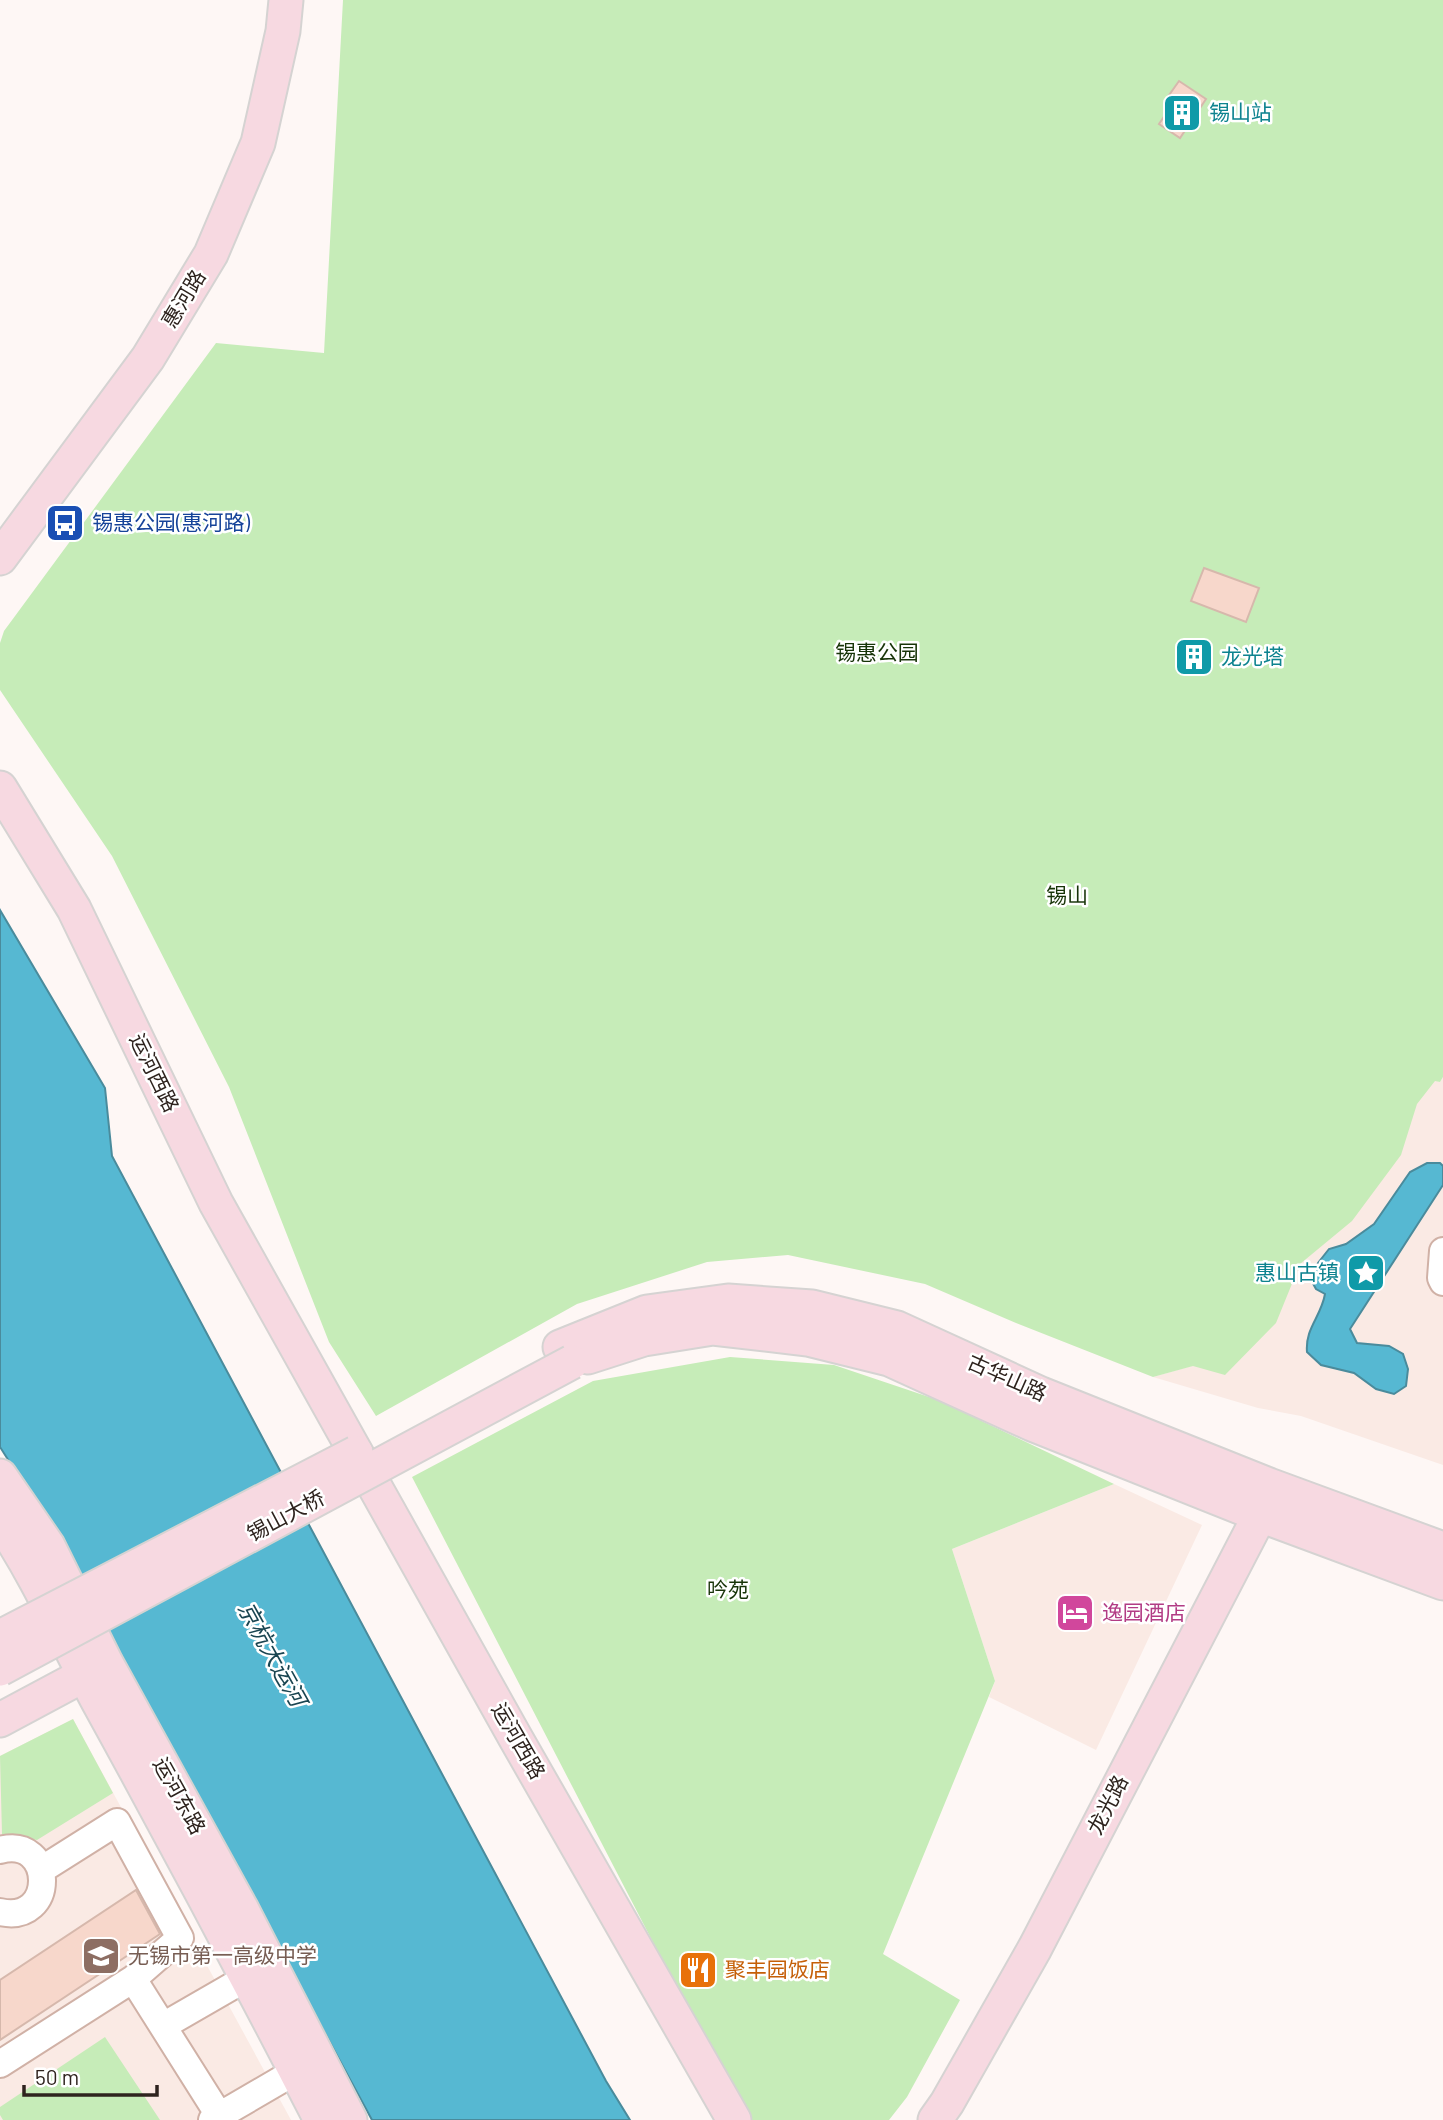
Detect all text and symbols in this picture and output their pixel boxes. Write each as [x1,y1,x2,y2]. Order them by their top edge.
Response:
building icon: 锡山站 [1161,92,1203,134]
place label: 锡山站 [1209,99,1272,124]
street label: 惠河路 [156,265,210,332]
bus stop icon: 锡惠公园(惠河路) [44,502,86,544]
place label: 锡惠公园(惠河路) [92,509,250,534]
building icon: 龙光塔 [1173,636,1215,678]
park label: 锡惠公园 [835,639,919,664]
place label: 龙光塔 [1221,643,1284,668]
park label: 锡山 [1046,882,1088,907]
street label: 运河西路 [126,1029,185,1116]
place icon: 惠山古镇 [1345,1252,1387,1294]
place label: 惠山古镇 [1255,1259,1339,1284]
street label: 古华山路 [964,1348,1051,1405]
street label: 锡山大桥 [242,1484,328,1545]
park label: 吟苑 [707,1576,749,1601]
hotel icon: 逸园酒店 [1054,1592,1096,1634]
water label: 京杭大运河 [233,1596,315,1714]
place label: 逸园酒店 [1102,1599,1186,1624]
street label: 运河西路 [487,1698,551,1783]
street label: 运河东路 [149,1752,212,1838]
street label: 龙光路 [1081,1771,1132,1838]
school or university icon: 无锡市第一高级中学 [80,1935,122,1977]
place label: 无锡市第一高级中学 [128,1942,317,1967]
restaurant icon: 聚丰园饭店 [677,1949,719,1991]
place label: 聚丰园饭店 [725,1956,830,1981]
scale bar [24,2054,158,2098]
text: 50 m [35,2064,79,2089]

